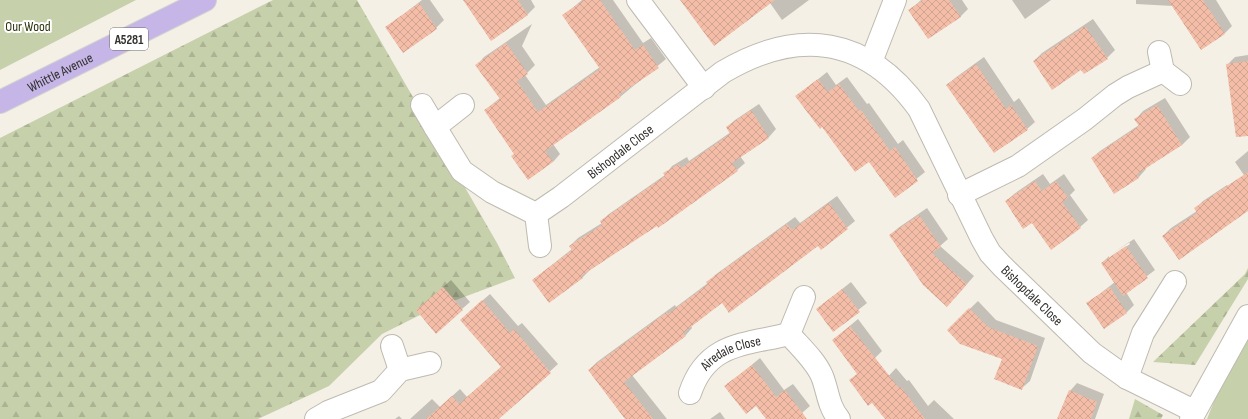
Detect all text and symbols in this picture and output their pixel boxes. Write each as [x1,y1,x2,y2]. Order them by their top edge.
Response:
park label: Our Wood [5,18,51,35]
road number: A5281 [110,28,148,50]
street label: Whittle Avenue [25,49,96,96]
street label: Bishopdale Close [584,121,657,183]
street label: Bishopdale Close [998,262,1066,329]
street label: Airedale Close [696,332,762,375]

